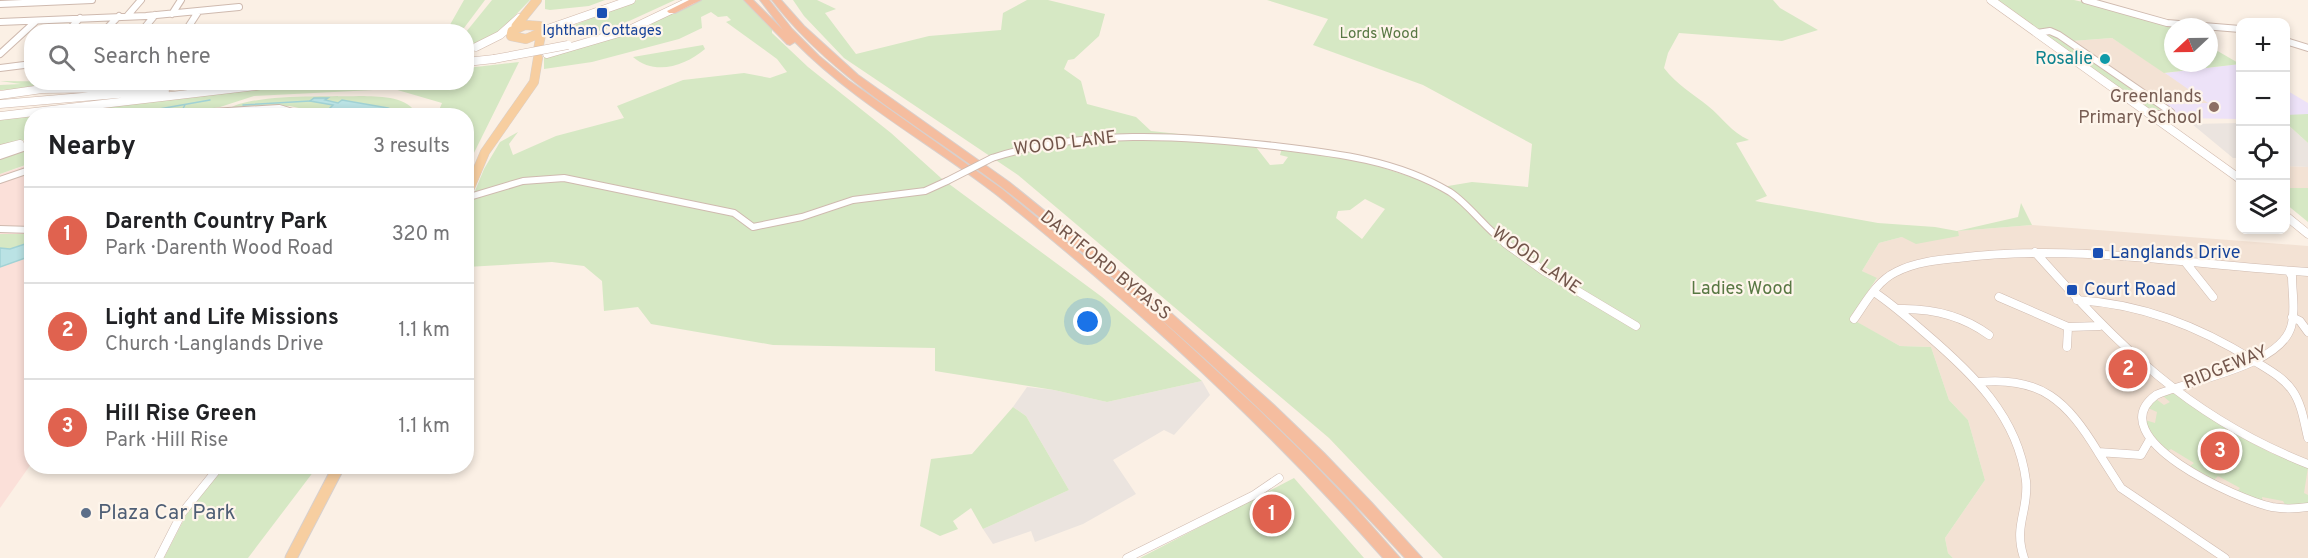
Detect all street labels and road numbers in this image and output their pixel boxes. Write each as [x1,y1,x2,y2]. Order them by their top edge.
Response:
street label: WOOD LANE [1012,126,1118,162]
street label: DARTFORD BYPASS [1035,206,1175,326]
street label: WOOD LANE [1487,222,1585,300]
street label: RIDGEWAY [2181,341,2271,395]

